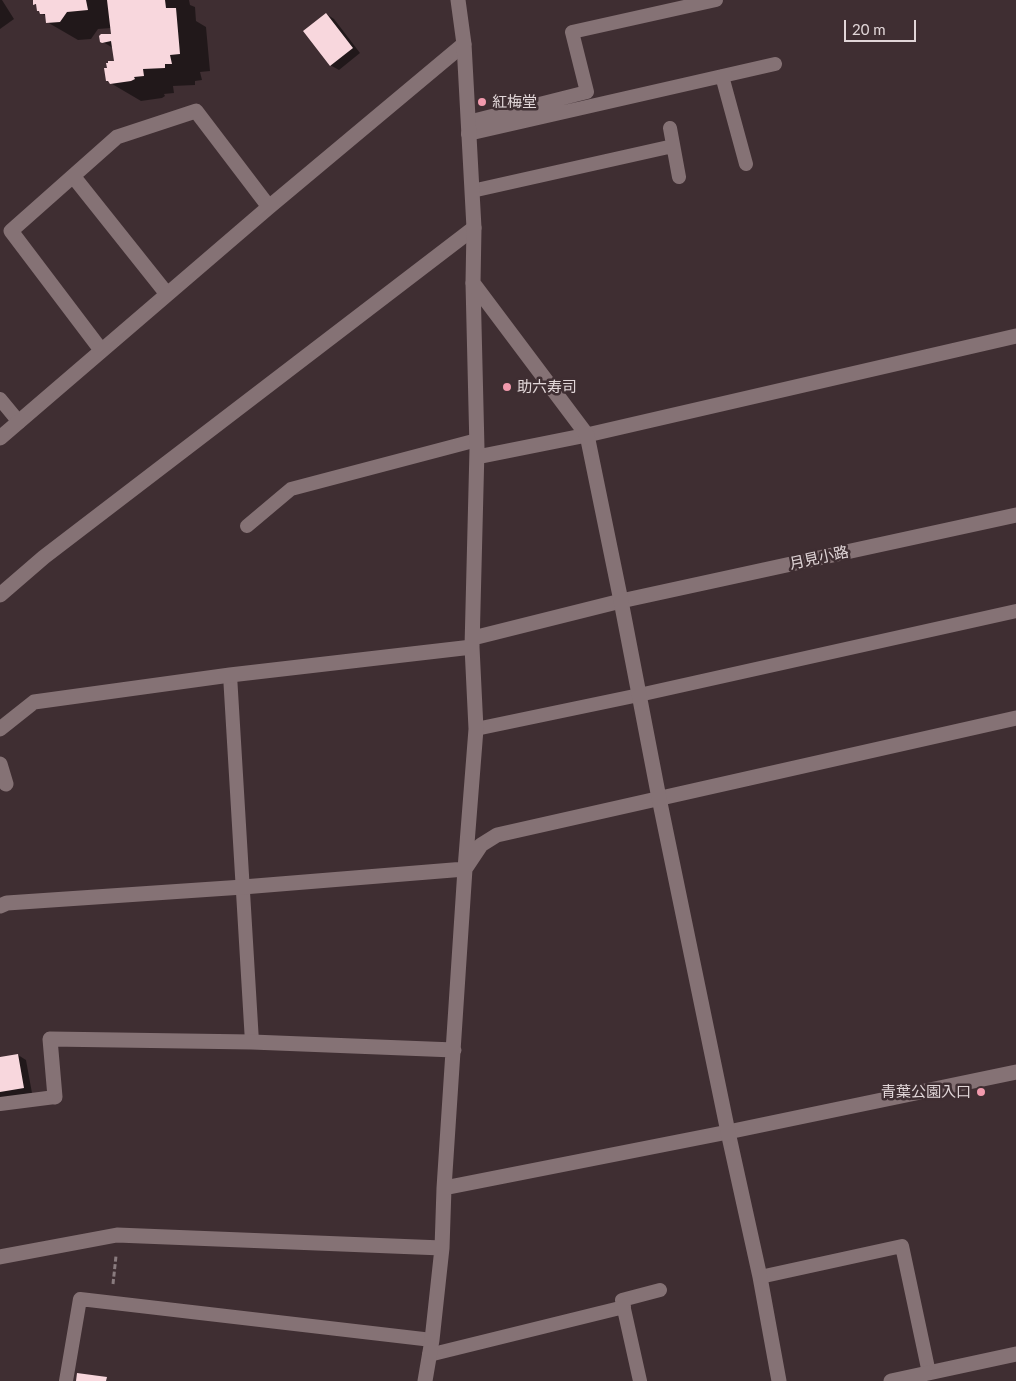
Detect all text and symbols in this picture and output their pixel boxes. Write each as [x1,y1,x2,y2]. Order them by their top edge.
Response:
scale bar [846,10,918,42]
text: 20 m [852,20,886,38]
place label: 紅梅堂 [492,93,537,111]
marker: 紅梅堂 [476,96,488,108]
place label: 助六寿司 [517,378,577,396]
marker: 助六寿司 [501,381,513,393]
street label: 月見小路 [788,543,850,573]
place label: 青葉公園入口 [881,1083,971,1101]
marker: 青葉公園入口 [975,1086,987,1098]

